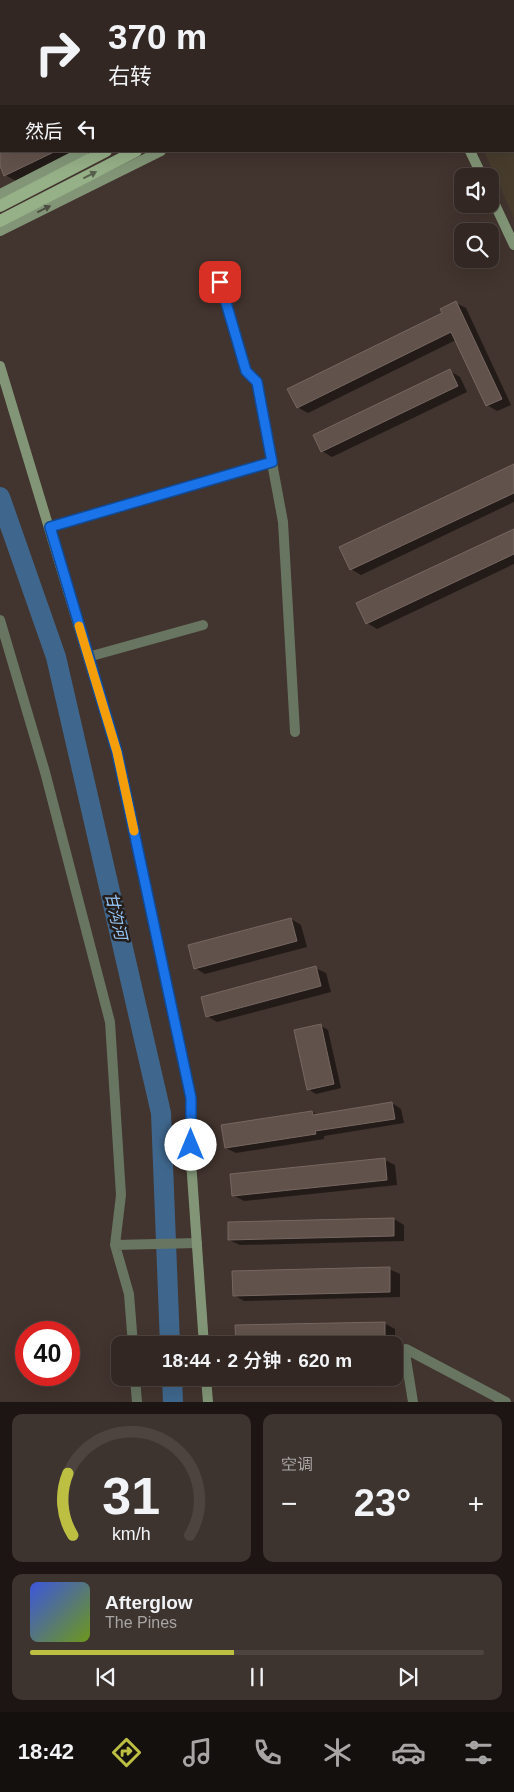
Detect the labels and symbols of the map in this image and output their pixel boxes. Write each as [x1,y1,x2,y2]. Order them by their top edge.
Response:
one-way arrow [83,171,97,179]
one-way arrow [37,205,51,213]
pin [199,261,241,303]
water label: 甘沟河 [102,891,130,944]
position arrow [164,1118,216,1170]
speed limit sign: 40 [15,1321,80,1386]

